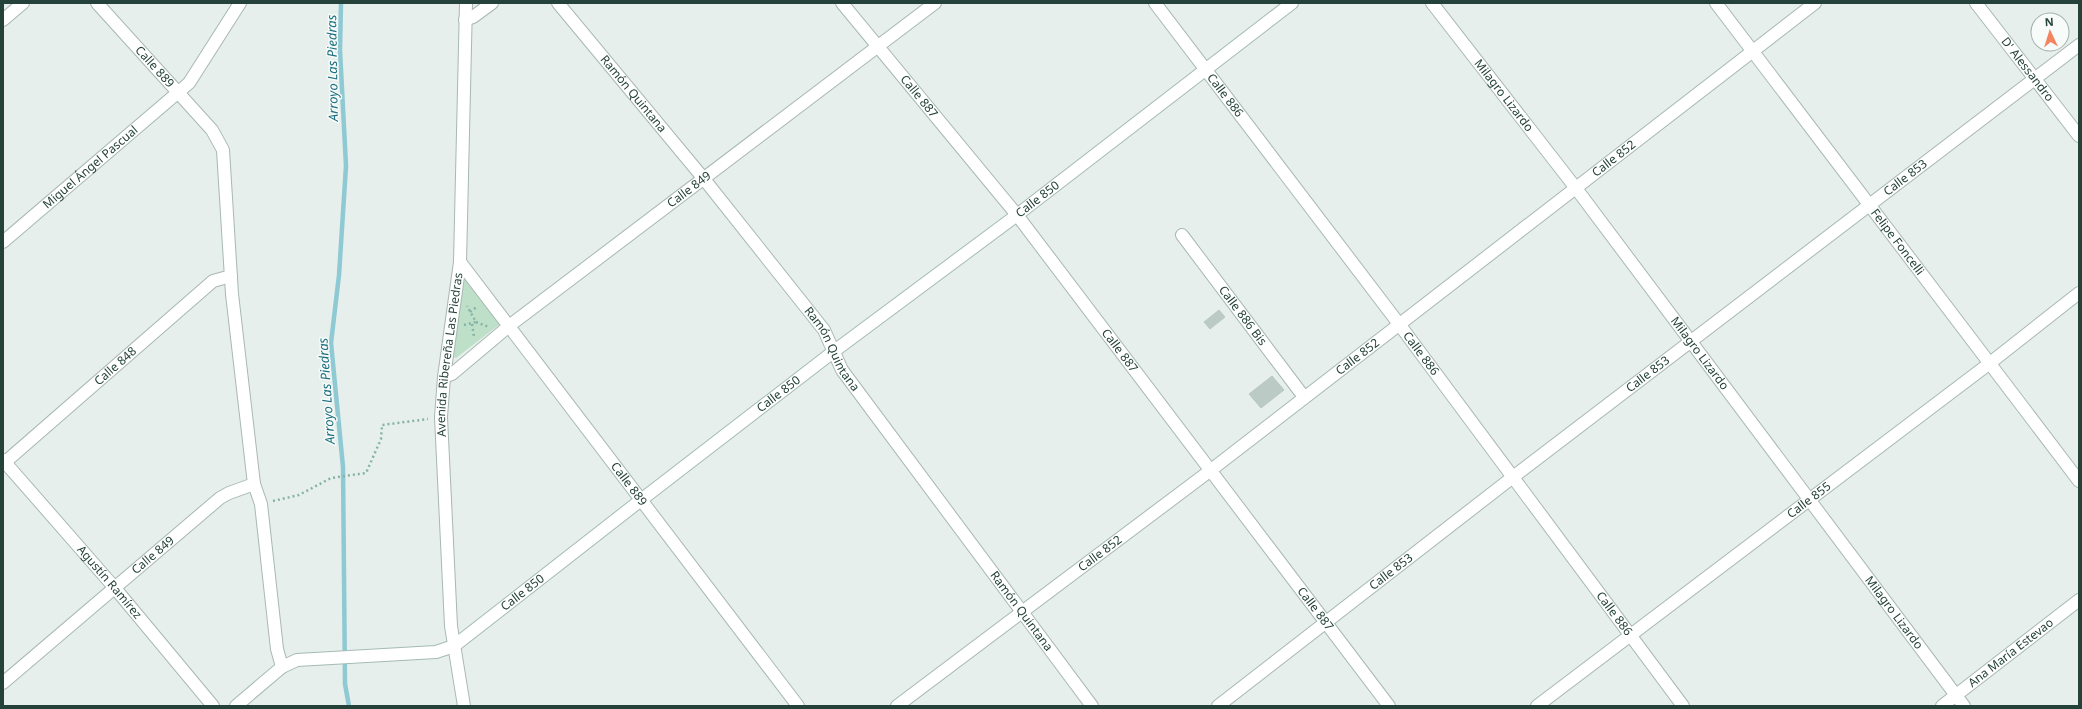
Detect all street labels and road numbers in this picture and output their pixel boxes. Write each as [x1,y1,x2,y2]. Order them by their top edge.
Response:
street label: D' Alessandro [1997,33,2058,105]
street label: Calle 889 [132,42,179,91]
street label: Ramón Quintana [597,51,671,136]
street label: Milagro Lizardo [1471,55,1538,135]
street label: Calle 886 [1203,70,1248,121]
street label: Calle 887 [897,71,942,121]
street label: Miguel Ángel Pascual [39,121,141,212]
street label: Calle 852 [1588,136,1639,180]
street label: Calle 853 [1880,155,1931,199]
street label: Calle 849 [663,167,714,211]
street label: Calle 850 [1012,176,1063,221]
street label: Felipe Foncelli [1867,205,1929,278]
street label: Avenida Ribereña Las Piedras [432,271,466,437]
street label: Calle 886 Bis [1215,282,1271,349]
street label: Ramón Quintana [801,303,864,394]
street label: Milagro Lizardo [1667,313,1733,393]
street label: Calle 887 [1098,325,1142,376]
street label: Calle 886 [1399,328,1443,379]
street label: Calle 852 [1332,334,1383,379]
street label: Calle 848 [90,342,140,389]
street label: Calle 853 [1622,351,1673,396]
street label: Calle 850 [753,371,804,416]
street label: Calle 889 [607,458,652,509]
street label: Calle 855 [1783,477,1834,522]
street label: Calle 852 [1074,531,1125,575]
street label: Calle 849 [128,532,178,578]
street label: Agustín Ramírez [73,541,146,623]
street label: Calle 853 [1365,549,1416,594]
street label: Ramón Quintana [986,567,1057,654]
street label: Calle 850 [497,570,548,615]
street label: Milagro Lizardo [1861,572,1927,652]
street label: Calle 887 [1294,583,1338,634]
street label: Calle 886 [1593,588,1637,639]
street label: Ana María Estevao [1964,614,2057,691]

